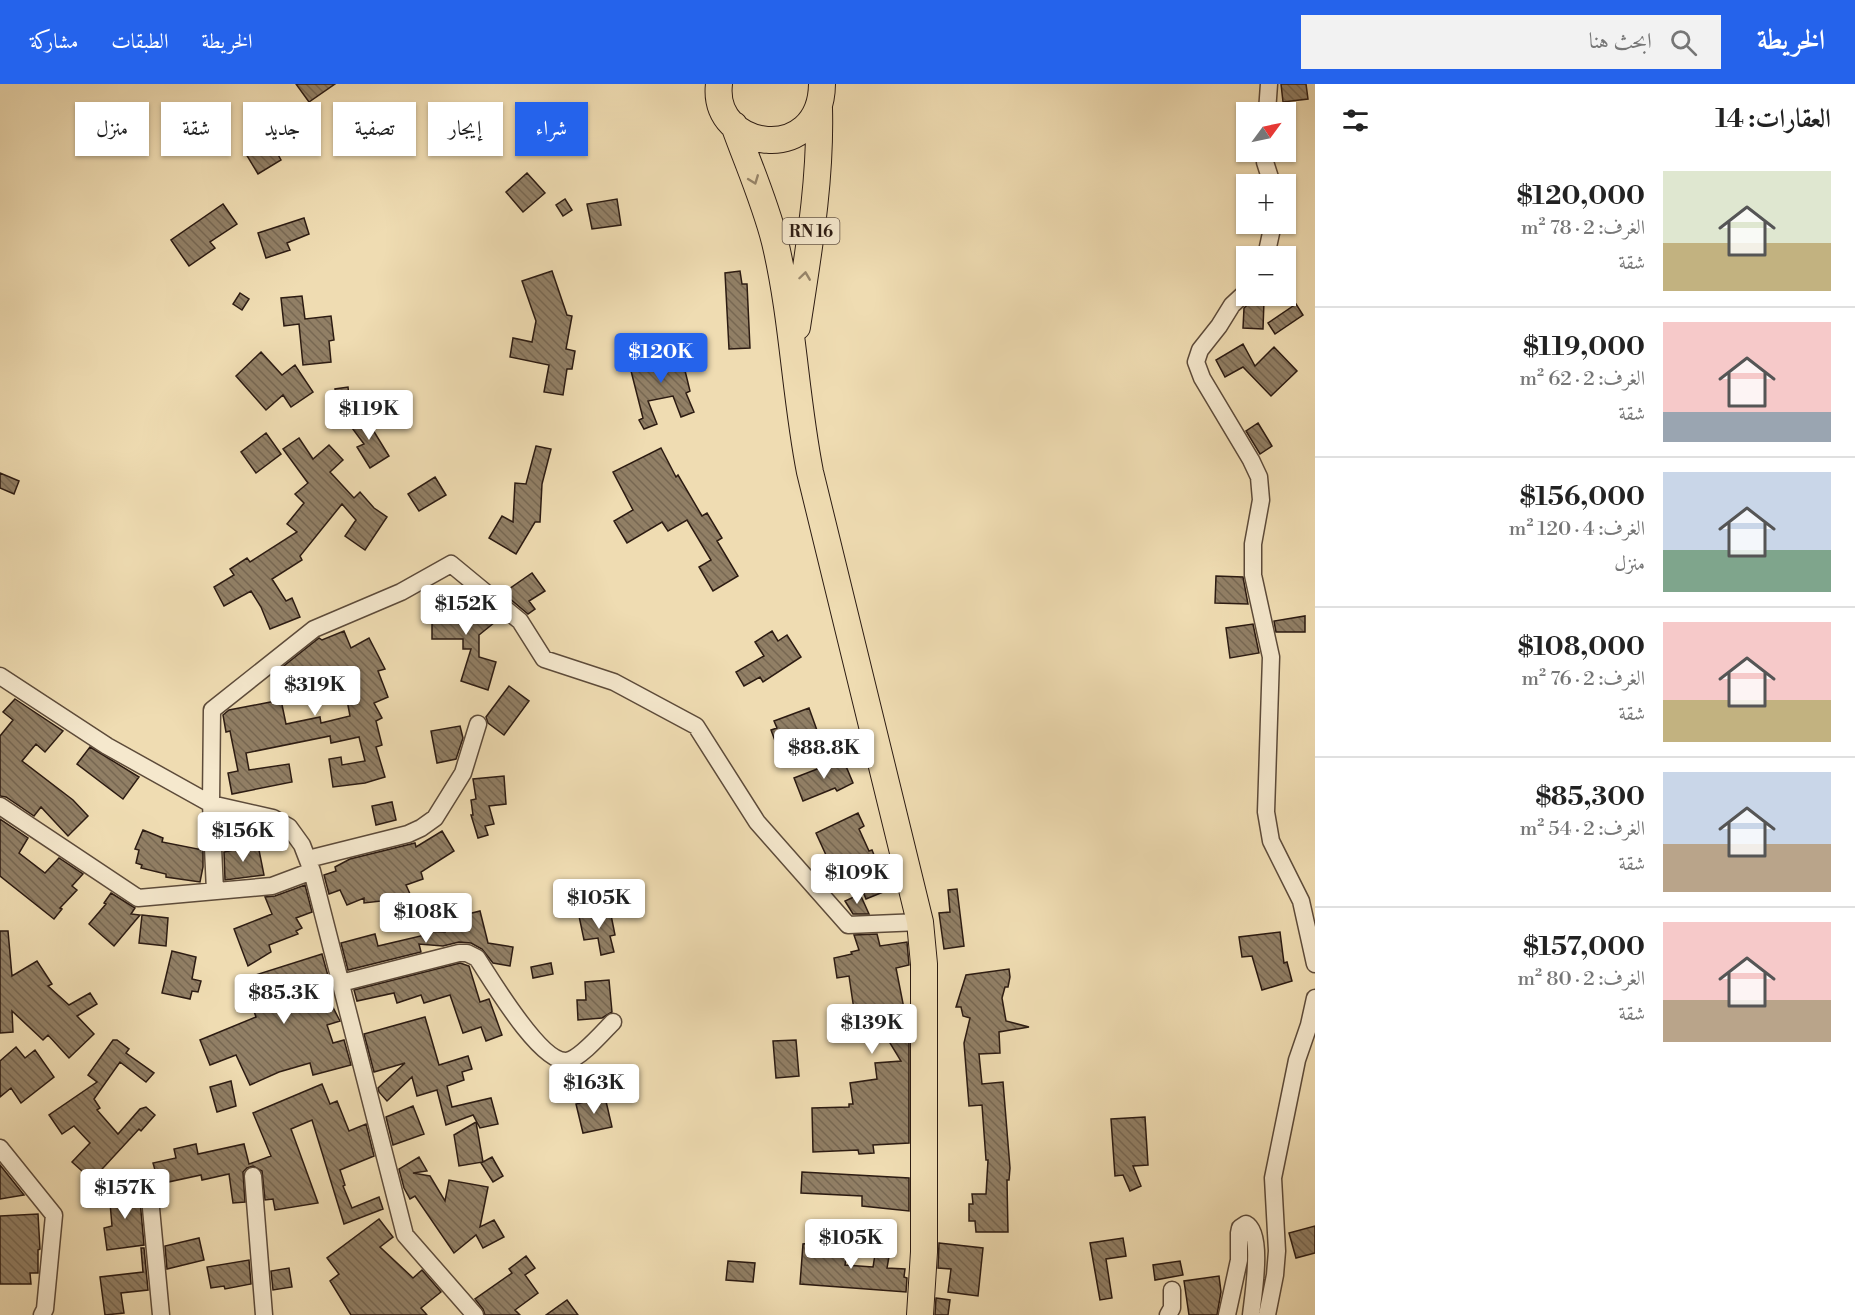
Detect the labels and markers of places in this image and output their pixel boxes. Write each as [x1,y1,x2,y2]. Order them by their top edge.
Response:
pin: $120K [619,333,703,384]
pin: $119K [327,390,411,441]
pin: $152K [424,585,508,636]
pin: $319K [273,666,357,717]
pin: $88.8K [775,729,873,780]
pin: $156K [201,812,285,863]
pin: $109K [815,854,899,905]
pin: $105K [557,879,641,930]
pin: $108K [384,893,468,944]
pin: $85.3K [235,974,333,1025]
pin: $139K [830,1004,914,1055]
pin: $163K [552,1064,636,1115]
pin: $157K [83,1169,167,1220]
pin: $105K [809,1219,893,1270]

